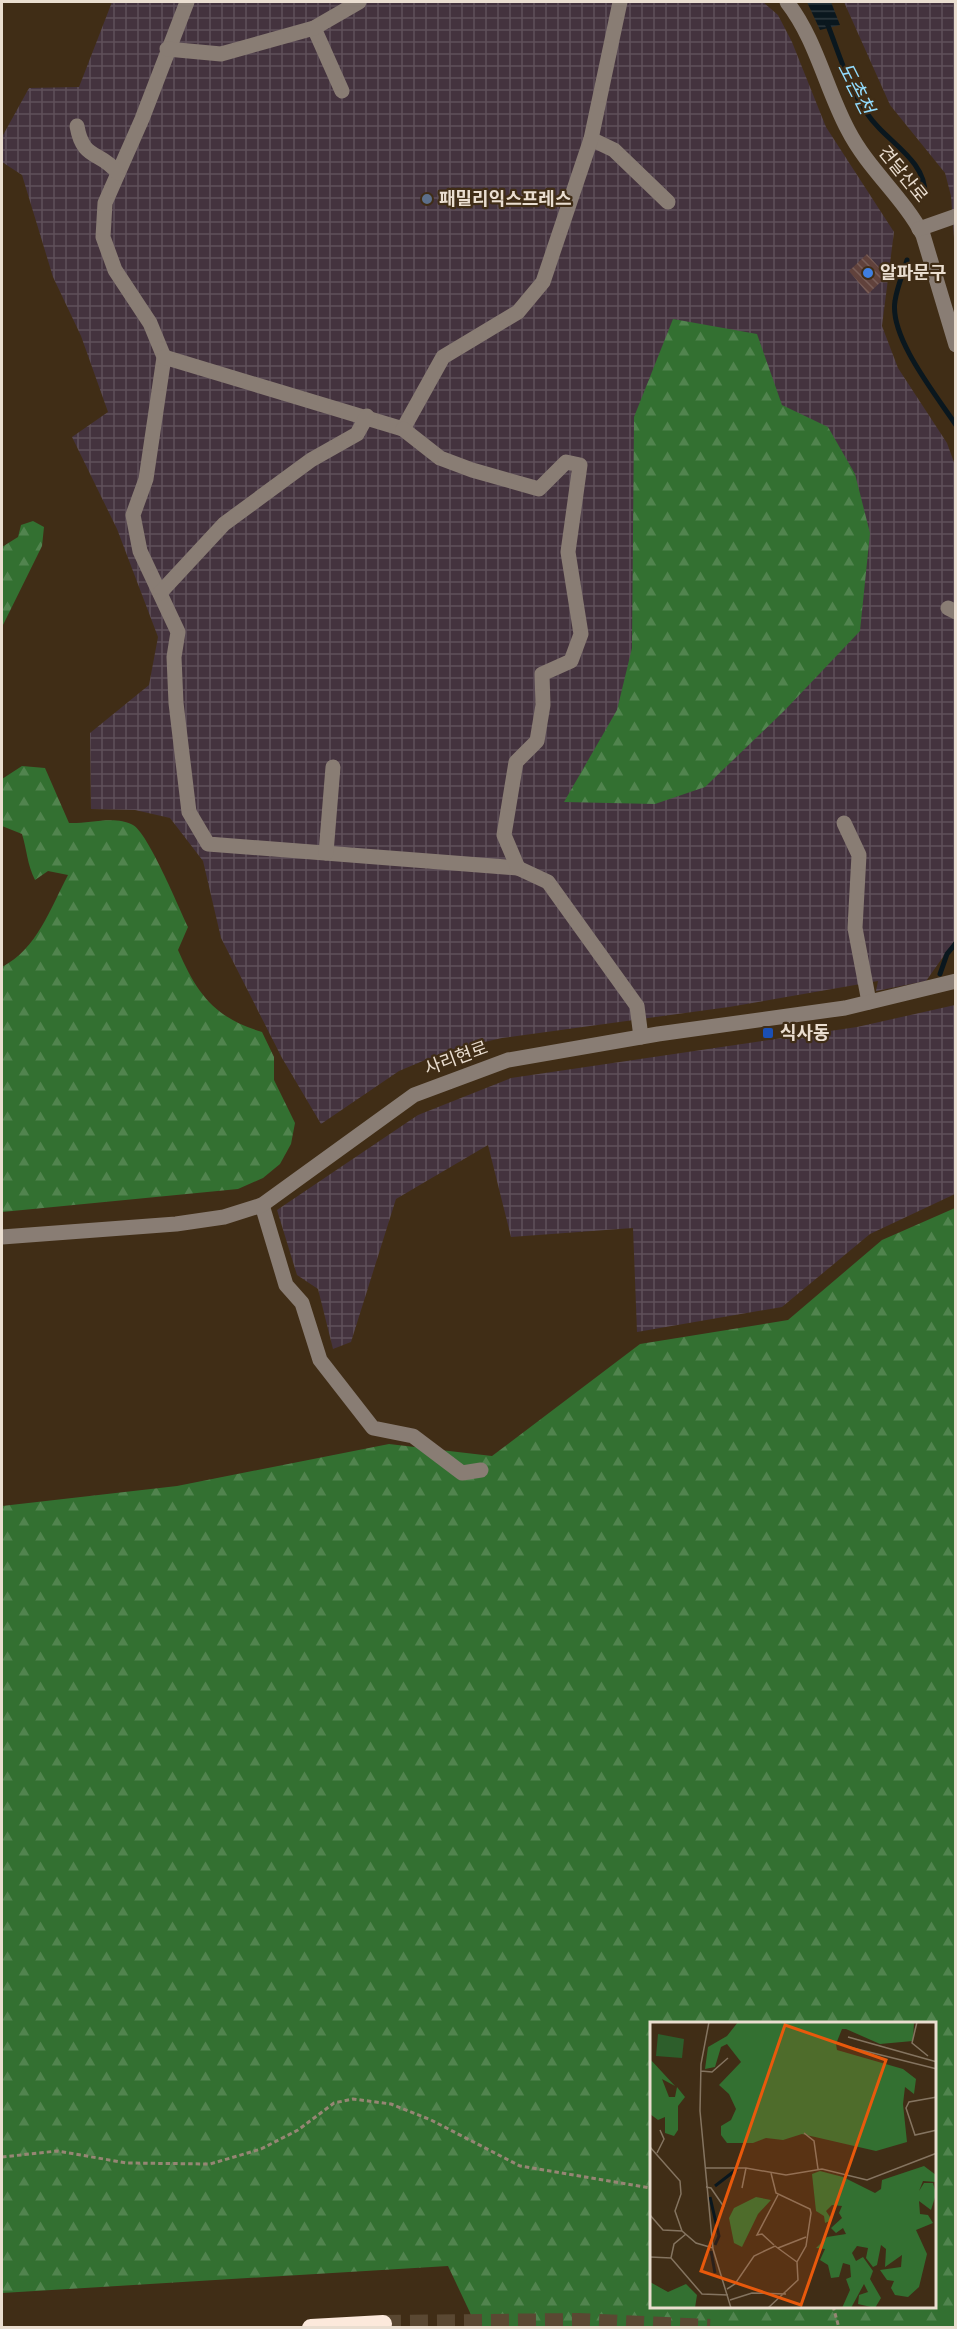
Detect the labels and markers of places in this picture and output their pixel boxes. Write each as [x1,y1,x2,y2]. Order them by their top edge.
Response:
place label: 패밀리익스프레스 [439,189,571,209]
marker: 패밀리익스프레스 [420,192,434,206]
place label: 알파문구 [880,263,946,283]
marker: 알파문구 [861,266,875,280]
place label: 식사동 [780,1023,830,1043]
marker: 식사동 [761,1026,775,1040]

